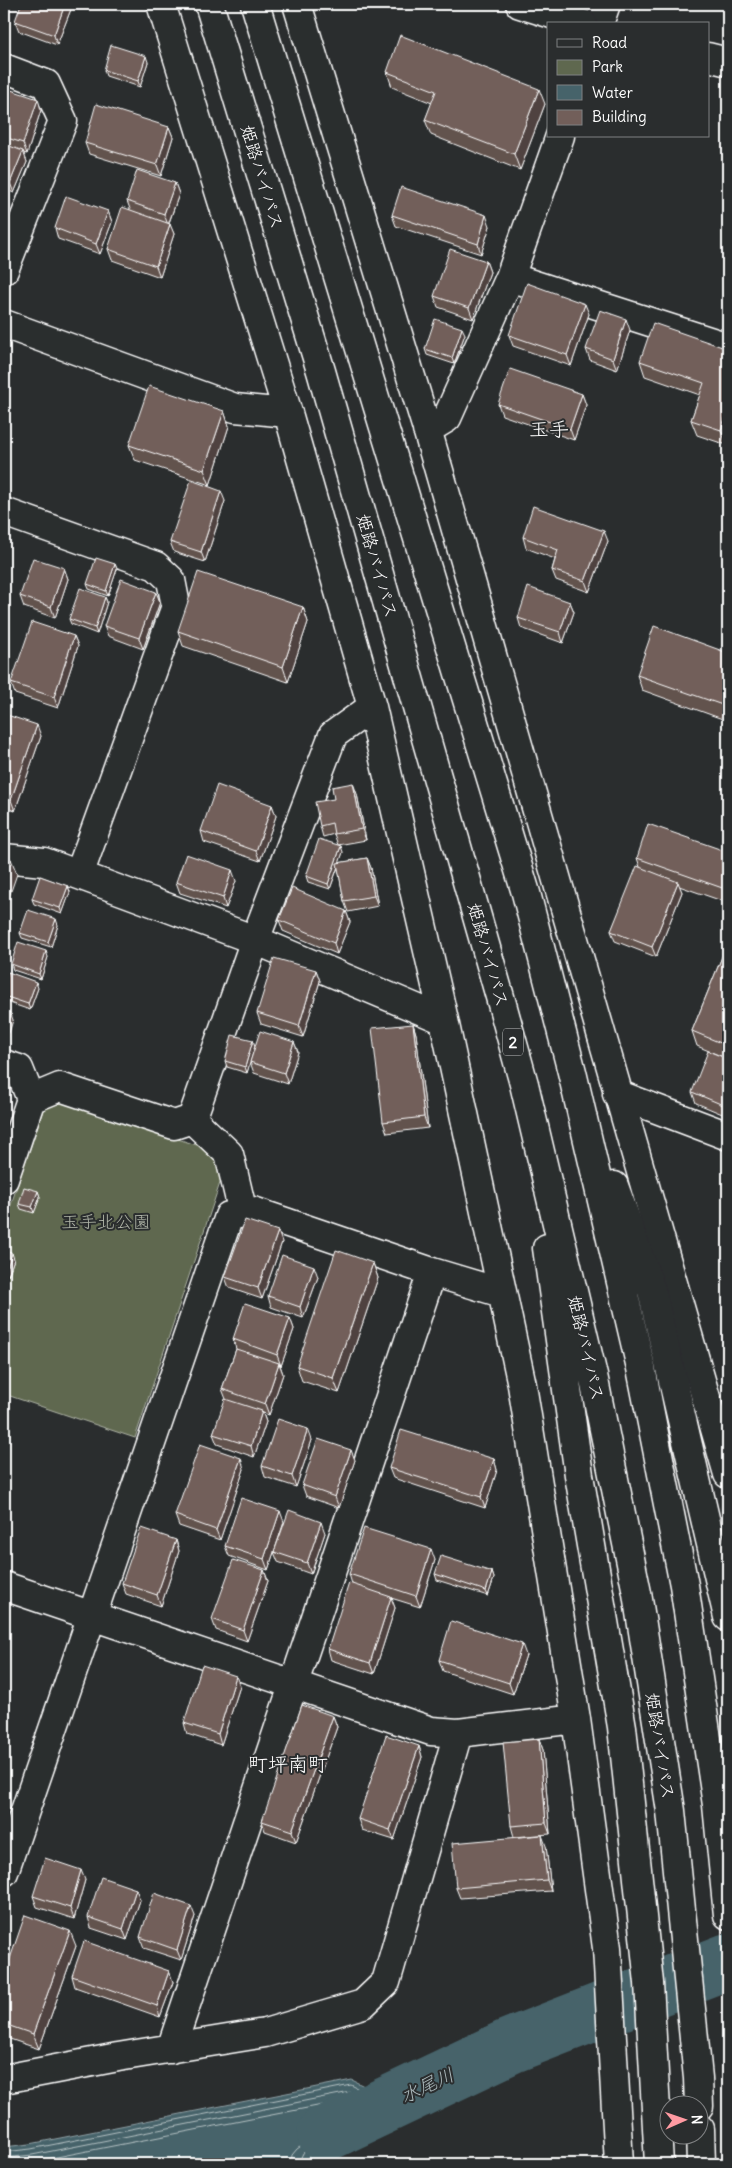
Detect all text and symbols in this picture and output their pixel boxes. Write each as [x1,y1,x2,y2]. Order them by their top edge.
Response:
legend [547,22,710,138]
text: Road [592,33,627,52]
text: Park [592,57,623,76]
text: Water [592,83,633,102]
text: Building [592,107,647,126]
street label: 姫路バイパス [236,122,289,232]
district label: 玉手 [529,416,569,441]
street label: 姫路バイパス [352,511,403,621]
street label: 姫路バイパス [463,900,514,1010]
road number: 2 [503,1028,523,1056]
park label: 玉手北公園 [61,1210,151,1233]
street label: 姫路バイパス [563,1293,610,1403]
street label: 姫路バイパス [641,1691,680,1801]
district label: 町坪南町 [248,1751,328,1776]
water label: 水尾川 [396,2062,458,2108]
north arrow [660,2096,710,2146]
text: N [688,2114,706,2125]

